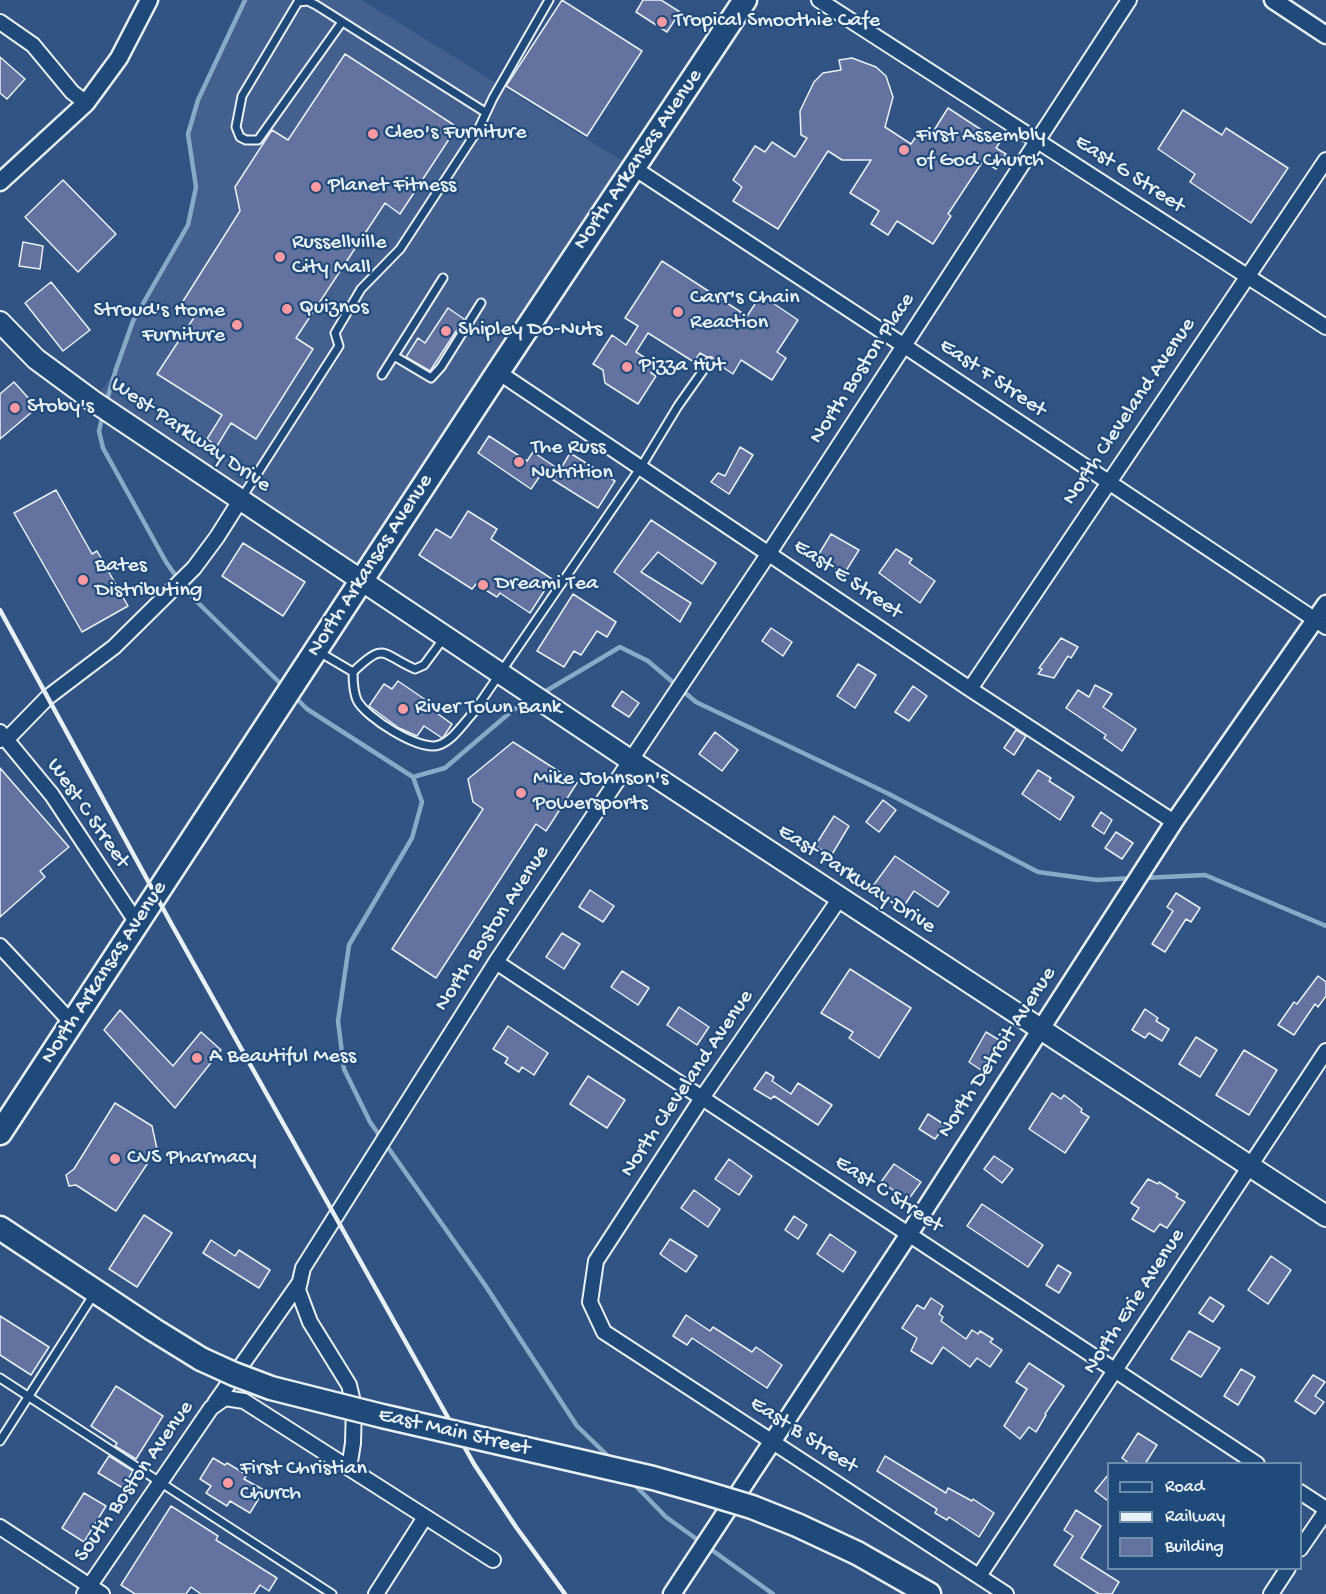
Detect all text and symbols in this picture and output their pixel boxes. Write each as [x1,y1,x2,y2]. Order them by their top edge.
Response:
place label: Tropical Smoothie Cafe [674,9,880,35]
marker: Tropical Smoothie Cafe [655,15,669,29]
street label: North Arkansas Avenue [569,64,709,256]
place label: Cleo's Furniture [385,121,526,147]
place label: First Assembly of God Church [916,124,1046,176]
marker: Cleo's Furniture [366,127,380,141]
street label: East G Street [1069,130,1189,220]
marker: First Assembly of God Church [897,143,911,157]
place label: Planet Fitness [328,174,456,200]
marker: Planet Fitness [309,180,323,194]
place label: Russellville City Mall [292,231,387,282]
marker: Russellville City Mall [273,250,287,264]
place label: Carr's Chain Reaction [690,286,800,338]
street label: North Boston Place [804,289,922,449]
place label: Quiznos [299,296,369,322]
place label: Stroud's Home Furniture [94,299,225,350]
marker: Quiznos [280,302,294,316]
marker: Carr's Chain Reaction [671,305,685,319]
street label: North Cleveland Avenue [1057,313,1203,511]
marker: Stroud's Home Furniture [230,318,244,332]
place label: Shipley Do-Nuts [458,318,602,344]
marker: Shipley Do-Nuts [439,324,453,338]
street label: East F Street [933,334,1051,424]
place label: Pizza Hut [639,354,725,380]
marker: Pizza Hut [620,360,634,374]
street label: West Parkway Drive [105,373,275,499]
place label: Stoby's [27,395,94,421]
marker: Stoby's [8,401,22,415]
place label: The Russ Nutrition [531,436,613,488]
marker: The Russ Nutrition [512,455,526,469]
street label: North Arkansas Avenue [302,470,440,662]
street label: East E Street [787,534,907,626]
place label: Bates Distributing [95,554,202,606]
place label: Dreami Tea [495,572,598,598]
marker: Bates Distributing [76,573,90,587]
marker: Dreami Tea [476,578,490,592]
place label: River Town Bank [415,696,562,722]
marker: River Town Bank [396,702,410,716]
street label: West C Street [39,754,135,874]
place label: Mike Johnson's Powersports [533,767,668,818]
marker: Mike Johnson's Powersports [514,786,528,800]
street label: East Parkway Drive [772,819,940,941]
street label: North Boston Avenue [429,841,557,1017]
street label: North Arkansas Avenue [36,877,174,1069]
street label: North Detroit Avenue [933,963,1063,1143]
street label: North Cleveland Avenue [615,985,761,1183]
place label: A Beautiful Mess [209,1045,356,1071]
marker: A Beautiful Mess [190,1051,204,1065]
place label: CVS Pharmacy [127,1146,257,1172]
street label: East C Street [829,1150,947,1240]
marker: CVS Pharmacy [108,1152,122,1166]
street label: North Erie Avenue [1078,1224,1192,1380]
street label: East B Street [744,1391,862,1481]
street label: South Boston Avenue [69,1396,201,1568]
street label: East Main Street [376,1403,532,1463]
place label: First Christian Church [240,1457,367,1508]
legend [1107,1462,1302,1570]
marker: First Christian Church [221,1476,235,1490]
text: Road [1165,1477,1204,1498]
text: Railway [1165,1507,1225,1528]
text: Building [1165,1537,1224,1558]

